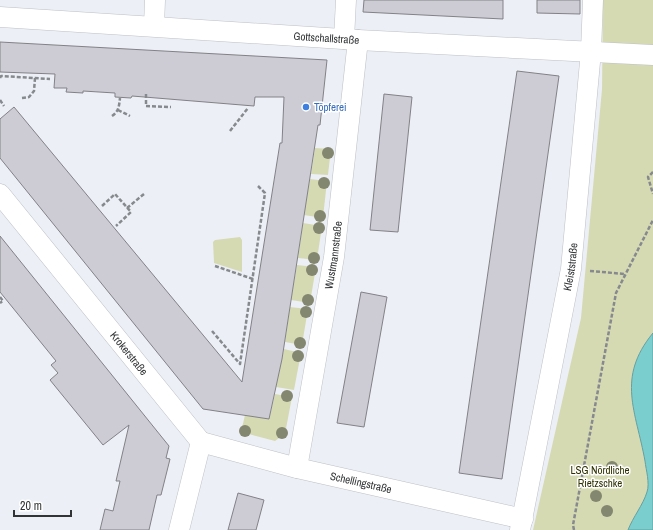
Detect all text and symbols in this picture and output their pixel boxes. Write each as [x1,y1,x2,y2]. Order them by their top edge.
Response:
street label: Gottschallstraße [293,29,360,47]
place label: Töpferei [314,100,347,114]
marker: Töpferei [301,102,311,112]
street label: Wustmannstraße [321,220,345,290]
street label: Kleiststraße [560,242,580,292]
street label: Krokerstraße [107,329,151,378]
park label: LSG Nördliche Rietzschke [570,463,630,490]
street label: Schellingstraße [329,469,393,496]
scale bar [14,492,71,518]
text: 20 m [20,498,42,514]

